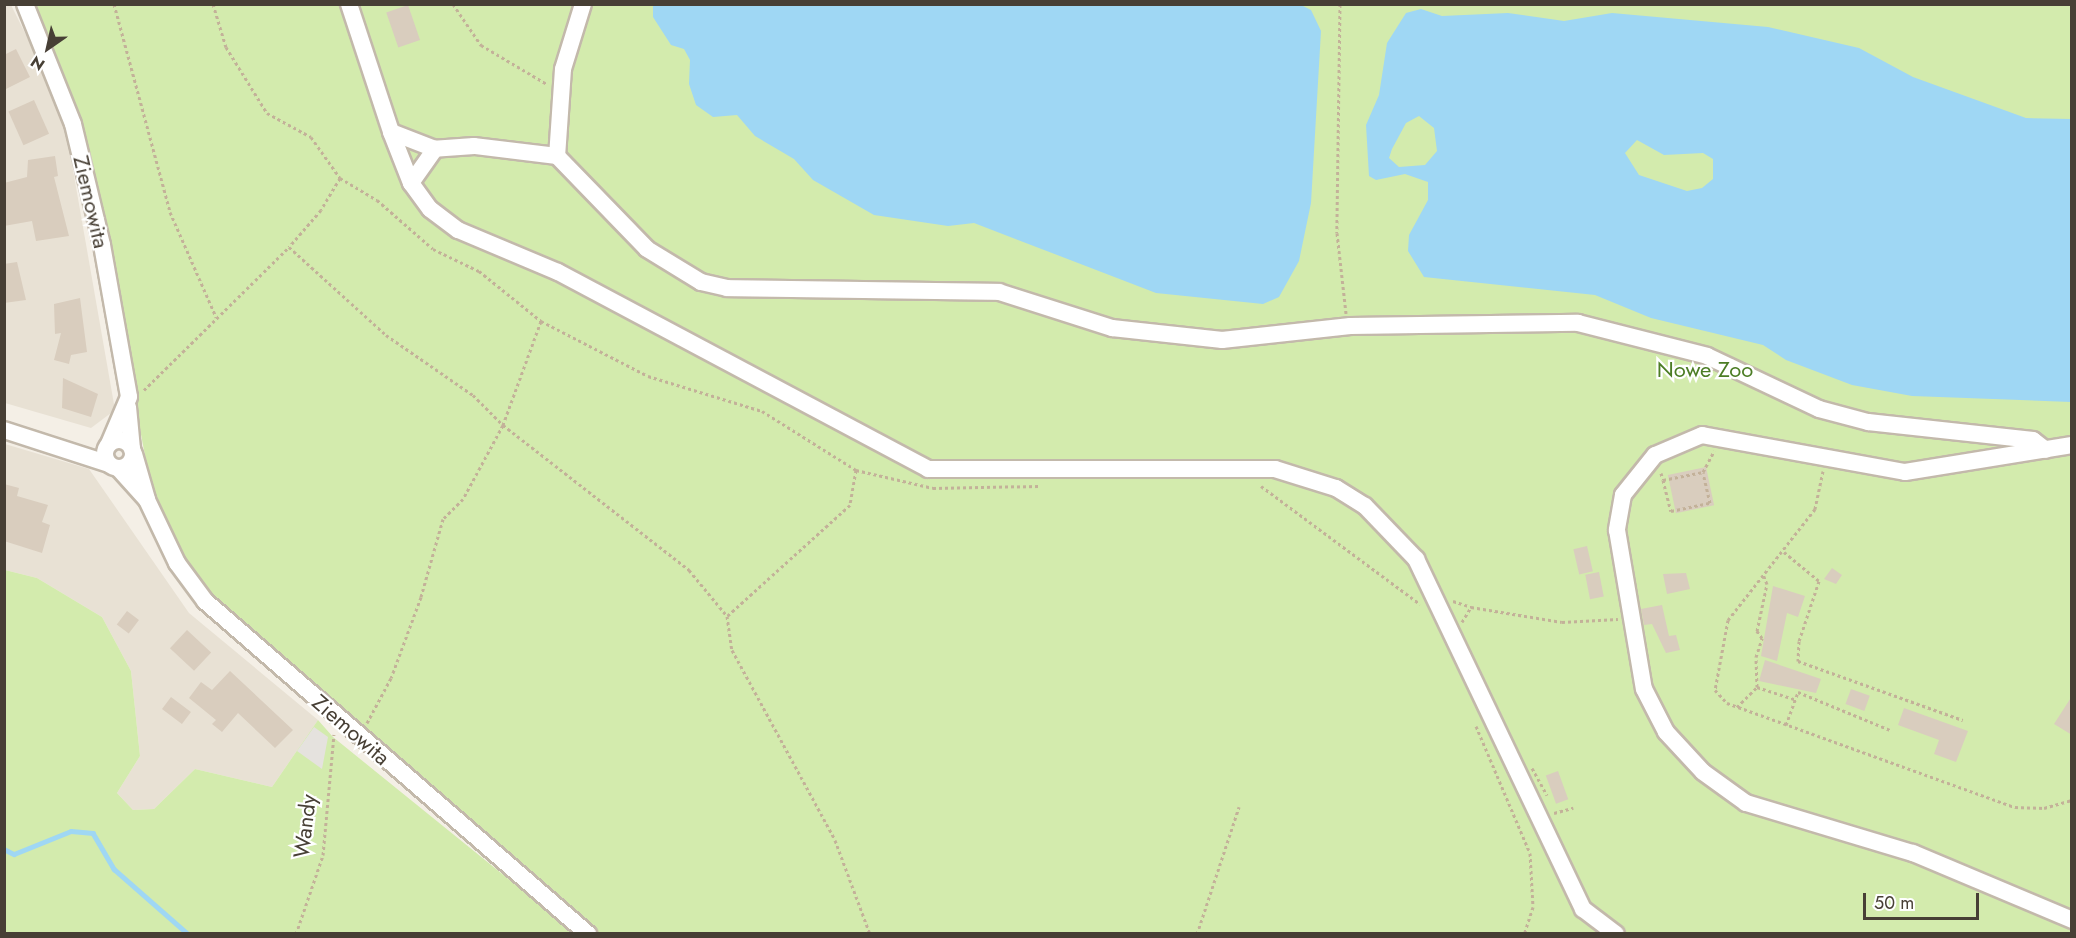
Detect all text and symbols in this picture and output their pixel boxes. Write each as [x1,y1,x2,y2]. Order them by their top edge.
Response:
north arrow [18,18,78,78]
text: N [26,50,49,76]
street label: Ziemowita [68,153,114,251]
park label: Nowe Zoo [1657,357,1753,383]
street label: Ziemowita [307,689,395,771]
street label: Wandy [288,793,322,859]
scale bar [1866,881,1982,919]
text: 50 m [1874,890,1914,916]

